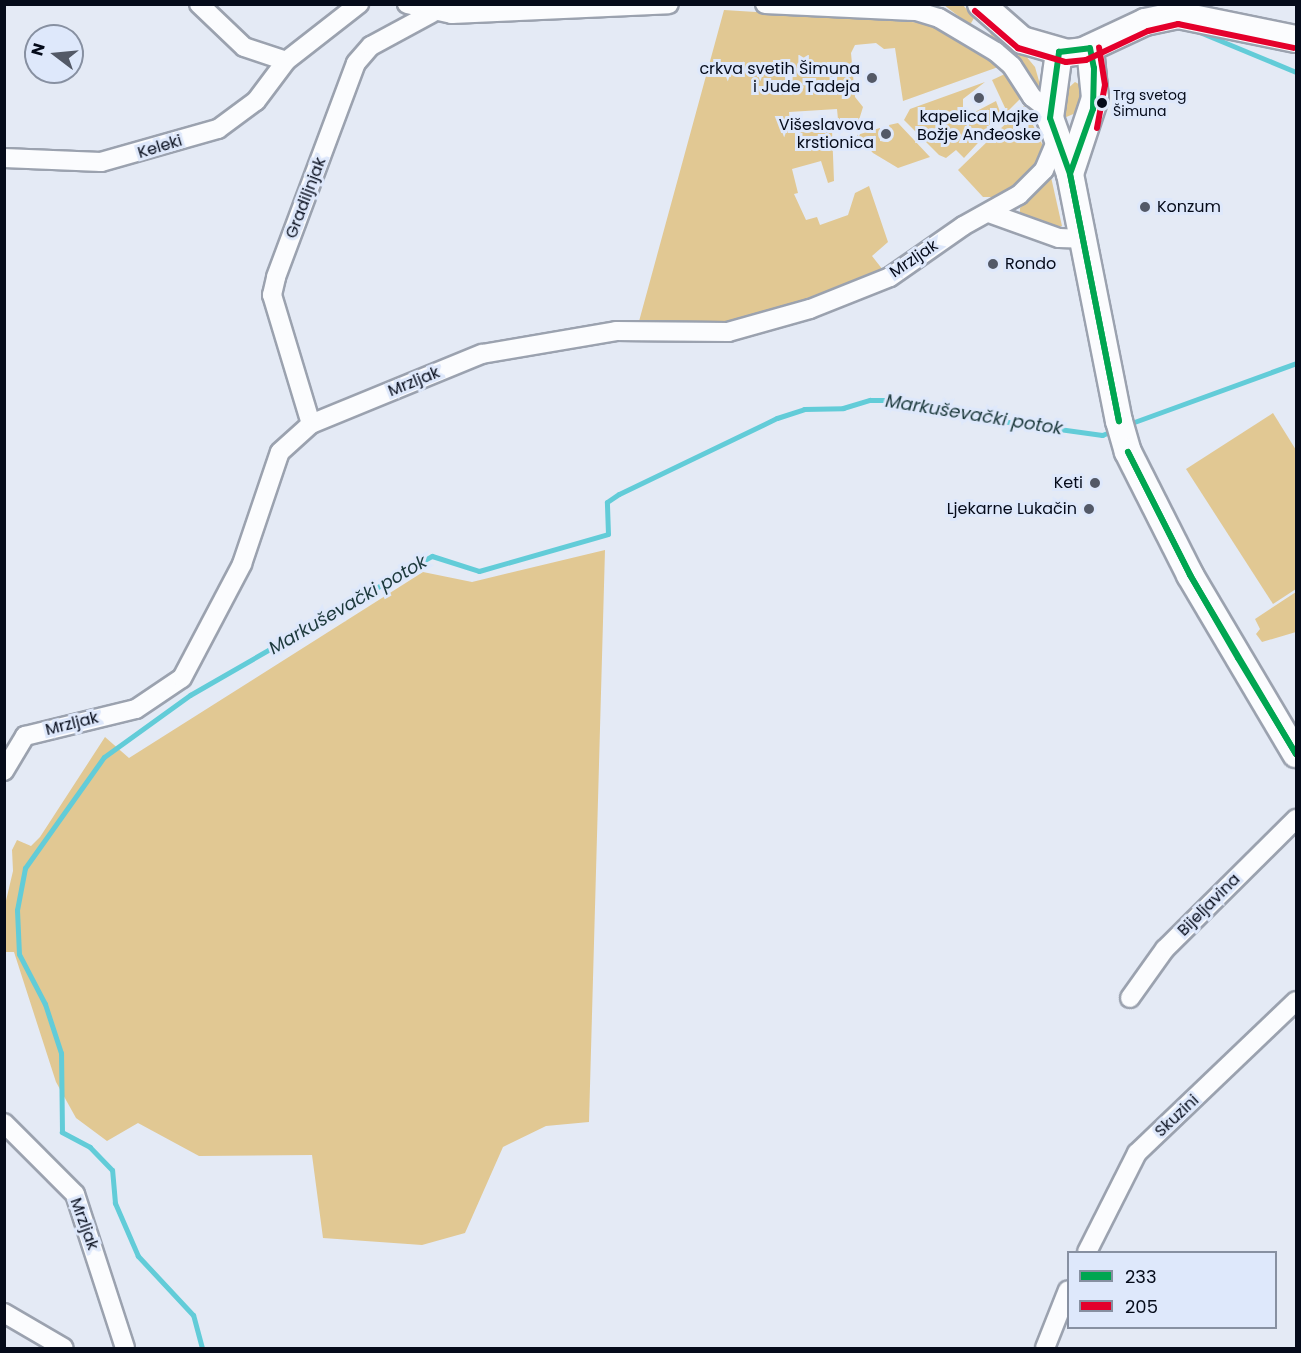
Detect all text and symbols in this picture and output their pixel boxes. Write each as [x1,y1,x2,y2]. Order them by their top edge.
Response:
north arrow [24,24,84,84]
text: N [25,40,51,58]
place label: crkva svetih Šimuna i Jude Tadeja [699,59,860,97]
marker: crkva svetih Šimuna i Jude Tadeja [865,71,879,85]
place label: Trg svetog Šimuna [1113,87,1186,120]
marker: kapelica Majke Božje Anđeoske [972,91,986,105]
marker: Trg svetog Šimuna [1096,97,1108,109]
place label: kapelica Majke Božje Anđeoske [917,107,1041,145]
place label: Višeslavova krstionica [779,115,874,153]
marker: Višeslavova krstionica [879,127,893,141]
street label: Keleki [135,131,185,163]
street label: Gradiljnjak [282,155,330,241]
place label: Konzum [1157,197,1221,217]
marker: Konzum [1138,200,1152,214]
street label: Mrzljak [886,236,942,282]
place label: Rondo [1005,254,1056,274]
marker: Rondo [986,257,1000,271]
street label: Mrzljak [385,363,443,401]
water label: Markuševački potok [884,390,1064,440]
place label: Keti [1054,473,1083,493]
marker: Keti [1088,476,1102,490]
place label: Ljekarne Lukačin [947,499,1077,519]
marker: Ljekarne Lukačin [1082,502,1096,516]
water label: Markuševački potok [265,551,431,659]
street label: Mrzljak [43,708,101,740]
street label: Bijeljavina [1174,870,1244,940]
street label: Skuzini [1151,1091,1203,1141]
street label: Mrzljak [66,1195,102,1253]
legend [1067,1251,1277,1329]
text: 233 [1125,1264,1157,1289]
text: 205 [1125,1294,1158,1319]

